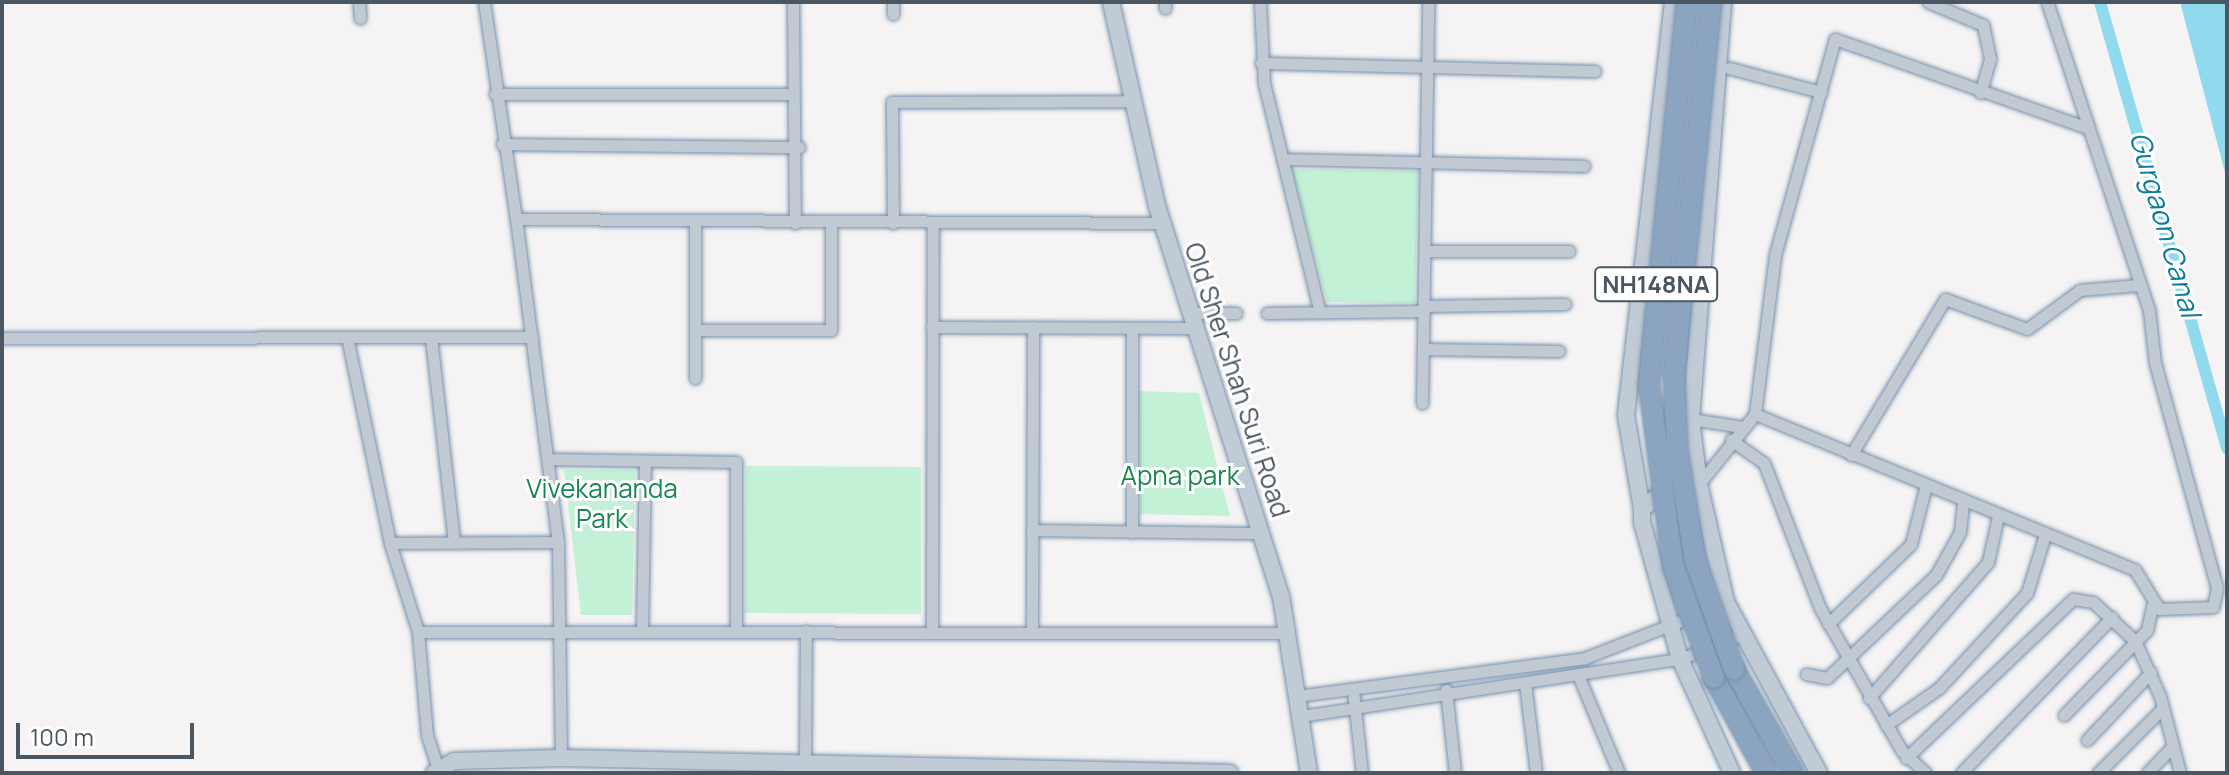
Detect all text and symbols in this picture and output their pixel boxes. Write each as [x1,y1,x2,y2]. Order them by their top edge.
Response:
water label: Gurgaon Canal [2124,128,2208,320]
street label: Old Sher Shah Suri Road [1178,239,1296,521]
road number: NH148NA [1594,264,1718,304]
park label: Apna park [1120,460,1240,492]
park label: Vivekananda Park [526,473,678,534]
scale bar [20,707,198,757]
text: 100 m [30,720,94,753]

